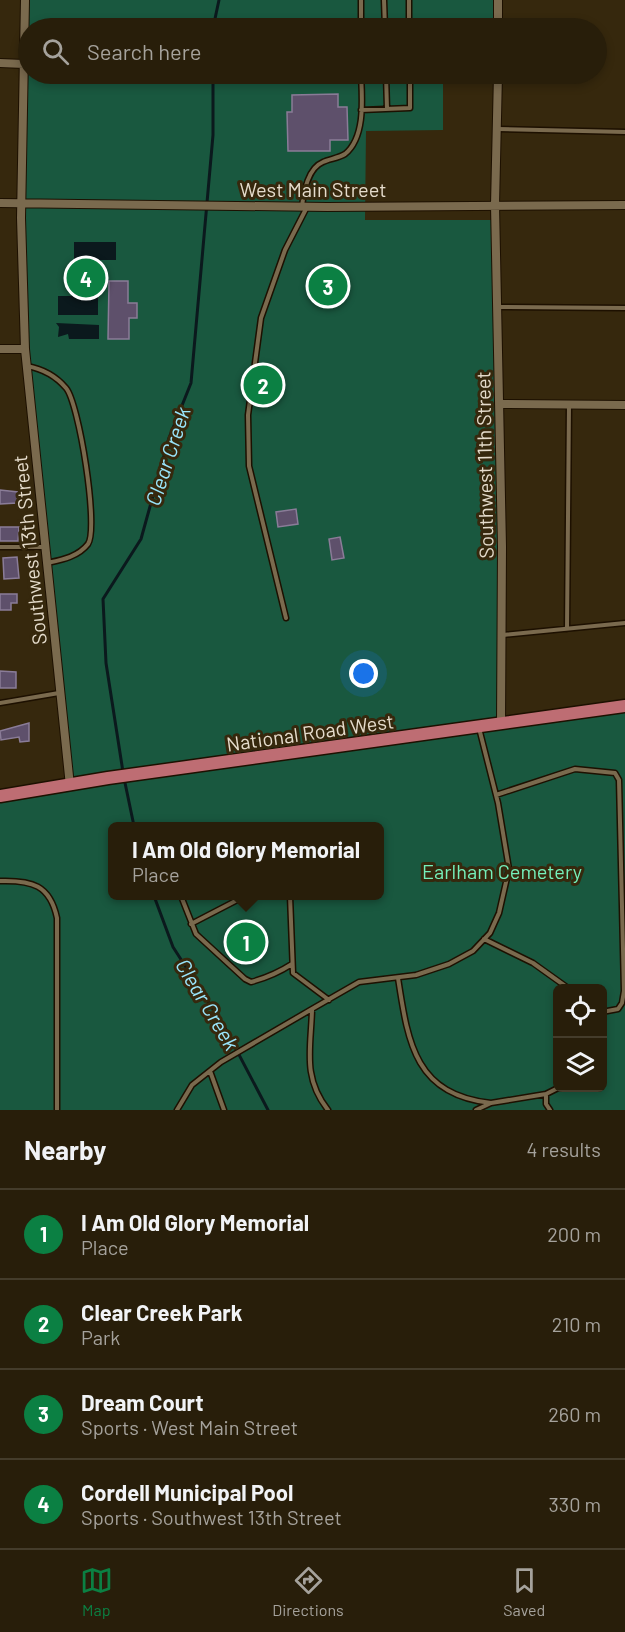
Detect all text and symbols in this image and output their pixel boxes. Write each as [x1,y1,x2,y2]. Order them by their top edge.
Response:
search box [18,18,607,84]
icon: search [39,35,72,68]
text: Search here [87,38,201,64]
street label: West Main Street [240,177,386,201]
pin: 4 [66,256,106,300]
pin: 3 [308,264,348,308]
pin: 2 [244,362,282,408]
street label: Southwest 11th Street [470,371,498,559]
water label: Clear Creek [139,403,195,508]
street label: Southwest 13th Street [7,454,51,646]
your location [349,659,378,688]
street label: National Road West [225,708,395,756]
popup [108,822,384,900]
text: I Am Old Glory Memorial [132,836,360,862]
park label: Earlham Cemetery [422,859,582,883]
text: Place [132,862,180,886]
pin: 1 [226,920,266,964]
water label: Clear Creek [171,954,245,1055]
map controls [553,984,607,1092]
button: locate [553,984,607,1038]
button: layers [553,1038,607,1092]
text: Nearby [24,1134,106,1165]
text: 4 results [526,1137,601,1161]
text: I Am Old Glory Memorial [81,1209,309,1235]
text: 1 [40,1222,47,1246]
text: 200 m [547,1222,601,1246]
text: Place [81,1235,129,1259]
text: Clear Creek Park [81,1299,243,1325]
text: 2 [38,1312,49,1336]
text: 210 m [552,1312,601,1336]
text: Park [81,1325,120,1349]
text: Dream Court [81,1389,204,1415]
text: 3 [38,1402,49,1426]
text: 260 m [548,1402,601,1426]
text: Sports · West Main Street [81,1415,298,1439]
text: Cordell Municipal Pool [81,1479,293,1505]
text: 4 [37,1492,50,1516]
text: 330 m [549,1492,601,1516]
text: Sports · Southwest 13th Street [81,1505,342,1529]
tab: Map [80,1564,113,1619]
tab: Directions [272,1564,344,1619]
tab: Saved [503,1564,545,1619]

